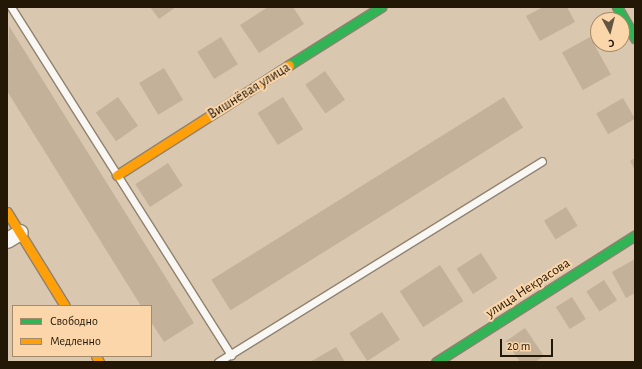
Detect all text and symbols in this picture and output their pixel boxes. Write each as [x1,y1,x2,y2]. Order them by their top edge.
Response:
north arrow [590,12,630,52]
text: С [608,38,615,49]
street label: Вишнёвая улица [205,59,293,123]
street label: улица Некрасова [483,255,573,321]
legend [12,305,152,357]
text: Свободно [50,315,98,327]
scale bar [502,331,555,357]
text: Медленно [50,335,101,347]
text: 20 m [507,340,530,352]

